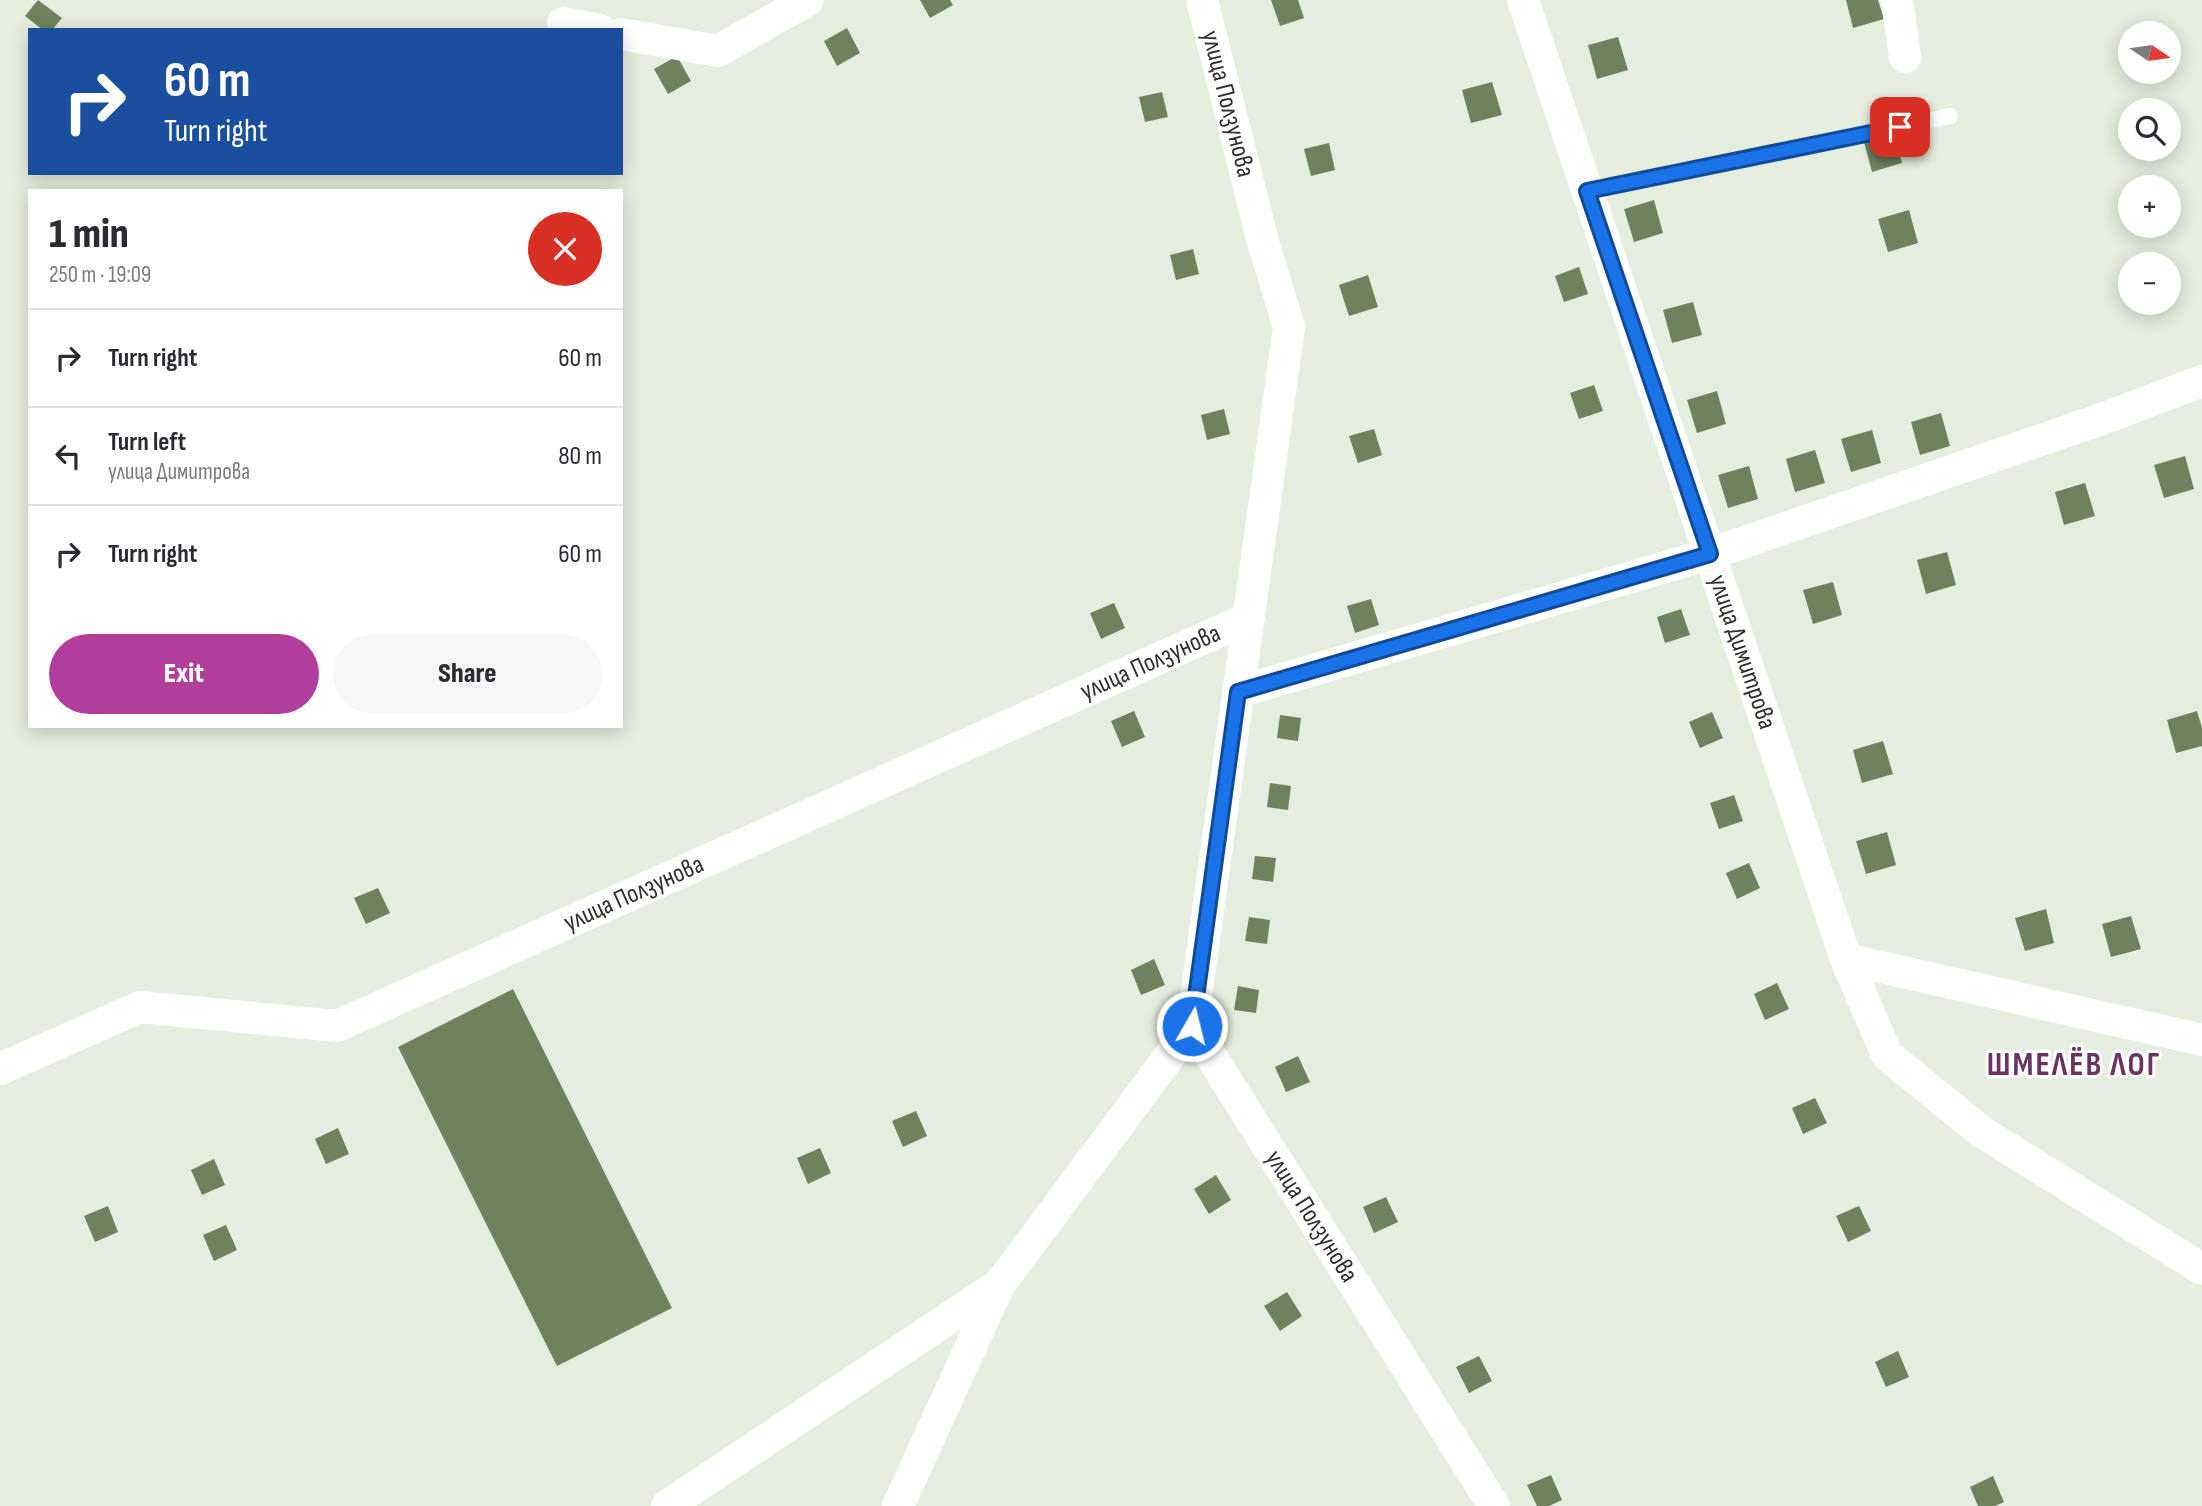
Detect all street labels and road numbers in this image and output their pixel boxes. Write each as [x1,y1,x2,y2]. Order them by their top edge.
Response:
street label: улица Ползунова [1195,27,1262,180]
street label: улица Димитрова [1702,571,1783,733]
street label: улица Ползунова [1075,617,1225,707]
street label: улица Ползунова [559,849,708,938]
street label: улица Ползунова [1259,1145,1365,1288]

